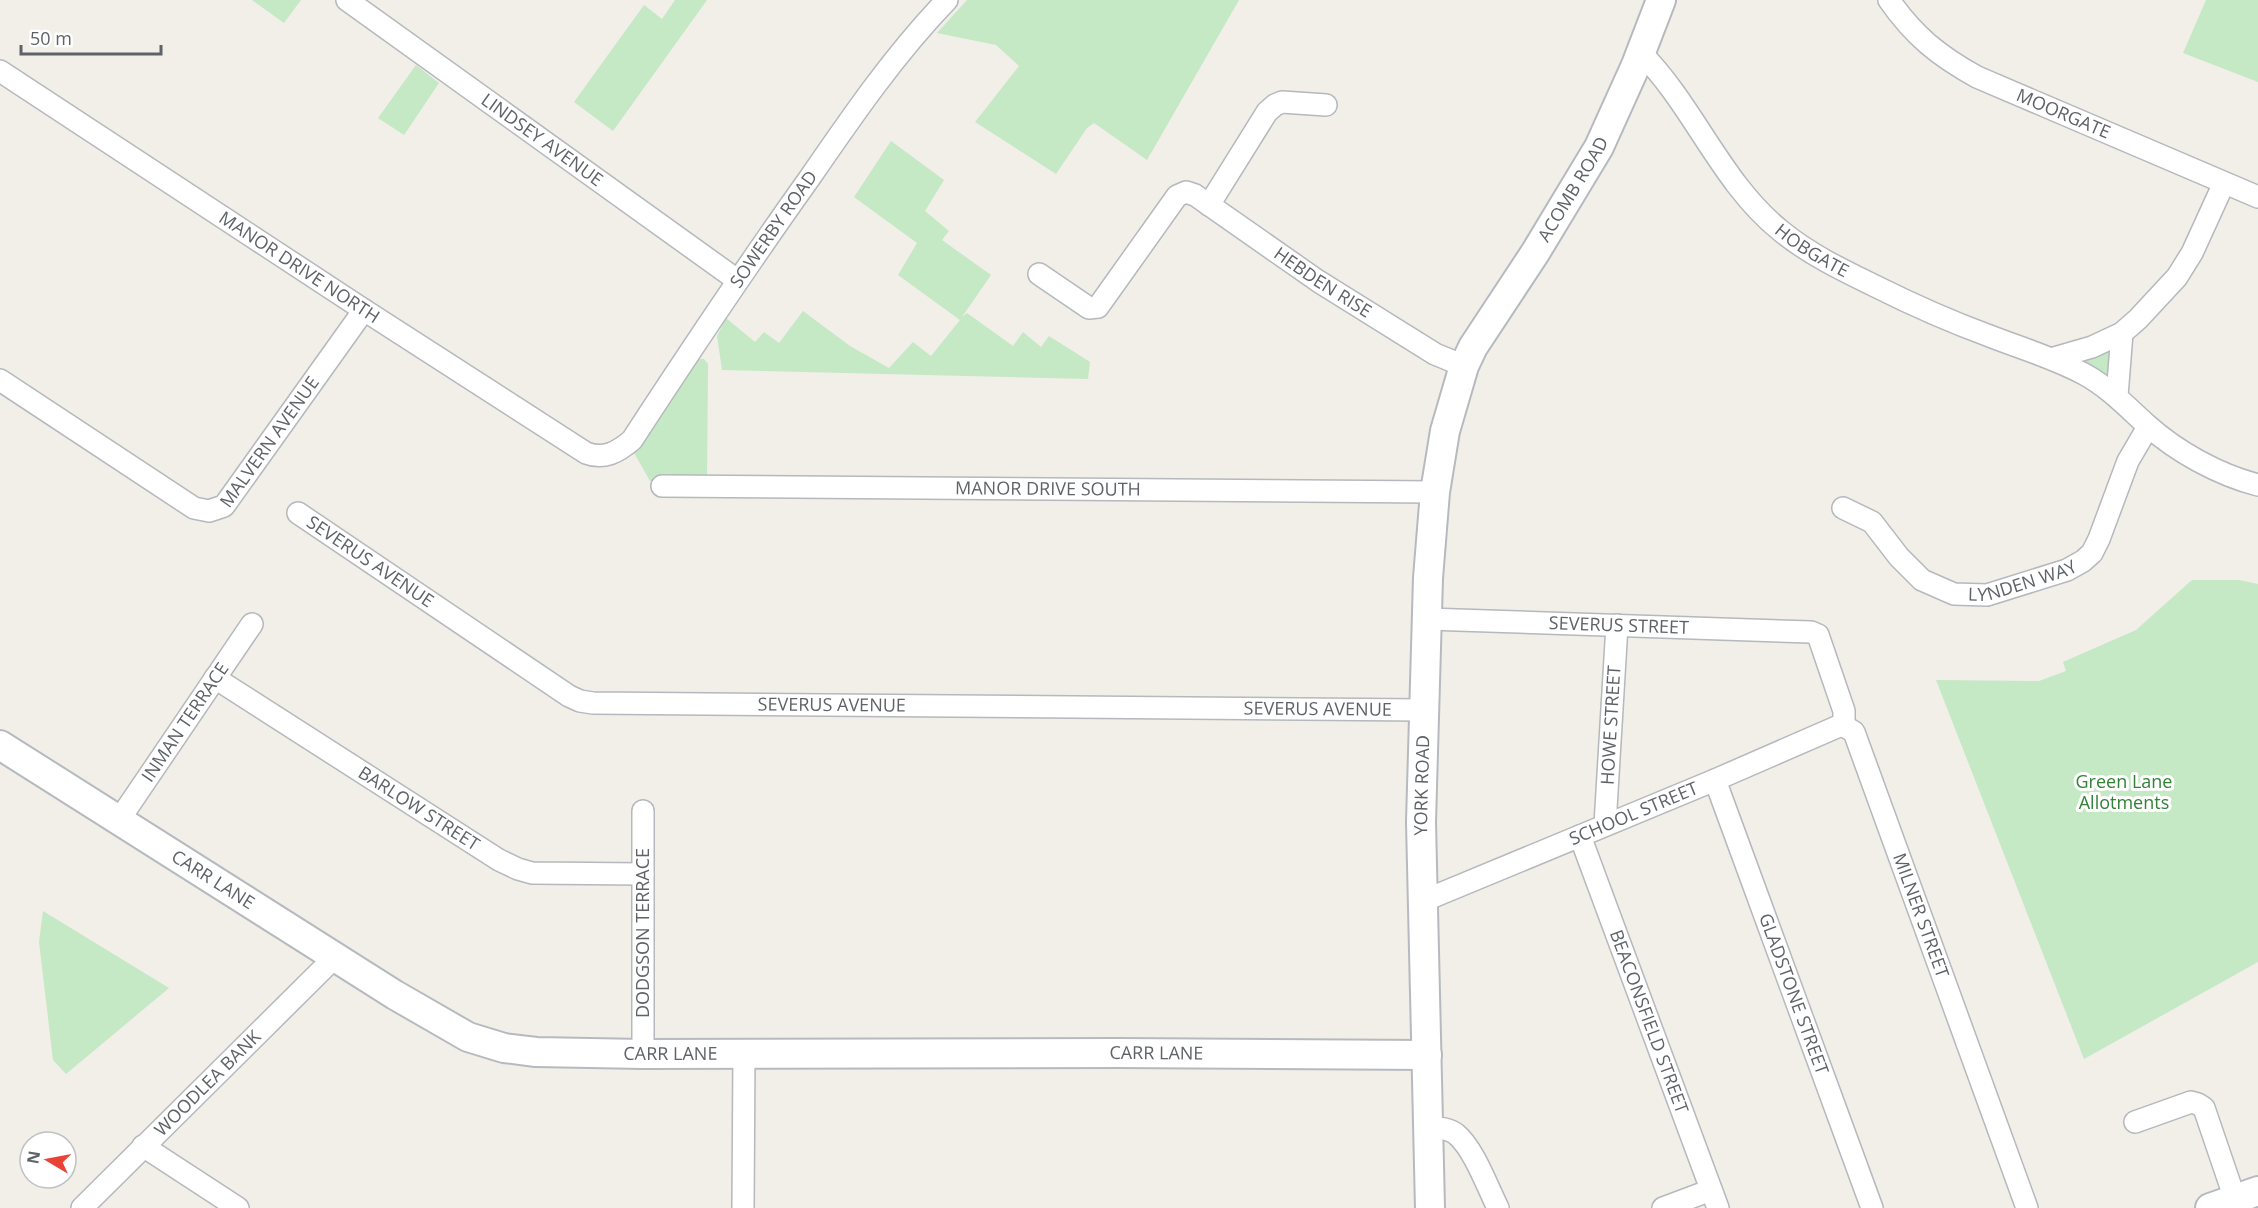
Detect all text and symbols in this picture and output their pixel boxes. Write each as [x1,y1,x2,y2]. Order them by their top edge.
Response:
scale bar [21,18,160,56]
text: 50 m [30,26,72,50]
street label: MOORGATE [2013,82,2114,144]
street label: LINDSEY AVENUE [477,87,608,191]
street label: ACOMB ROAD [1532,133,1613,246]
street label: SOWERBY ROAD [724,165,822,292]
street label: MANOR DRIVE NORTH [215,205,385,328]
street label: HOBGATE [1770,218,1853,282]
street label: HEBDEN RISE [1270,241,1377,323]
street label: MALVERN AVENUE [214,371,324,512]
street label: MANOR DRIVE SOUTH [955,475,1141,501]
street label: SEVERUS AVENUE [303,509,439,612]
street label: LYNDEN WAY [1968,554,2082,606]
street label: SEVERUS STREET [1548,610,1690,639]
street label: INMAN TERRACE [135,657,233,786]
street label: HOWE STREET [1594,665,1626,785]
street label: SEVERUS AVENUE [758,691,906,717]
street label: SEVERUS AVENUE [1244,695,1392,721]
street label: YORK ROAD [1408,735,1434,836]
street label: BARLOW STREET [354,760,485,856]
park label: Green Lane Allotments [2076,769,2172,814]
street label: SCHOOL STREET [1565,775,1701,850]
street label: CARR LANE [167,844,260,914]
street label: DODGSON TERRACE [630,848,654,1018]
street label: MILNER STREET [1888,850,1955,981]
street label: GLADSTONE STREET [1754,910,1835,1078]
street label: BEACONSFIELD STREET [1605,926,1695,1117]
street label: WOODLEA BANK [149,1024,266,1141]
street label: CARR LANE [1109,1040,1203,1065]
street label: CARR LANE [623,1041,717,1065]
north arrow [18,1130,78,1190]
text: N [21,1149,45,1166]

